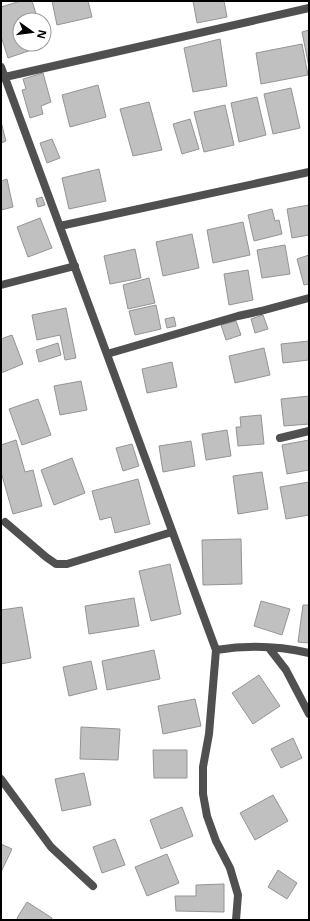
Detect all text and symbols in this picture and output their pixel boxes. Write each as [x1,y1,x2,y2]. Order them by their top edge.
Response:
north arrow [12,12,52,52]
text: N [34,28,51,41]

